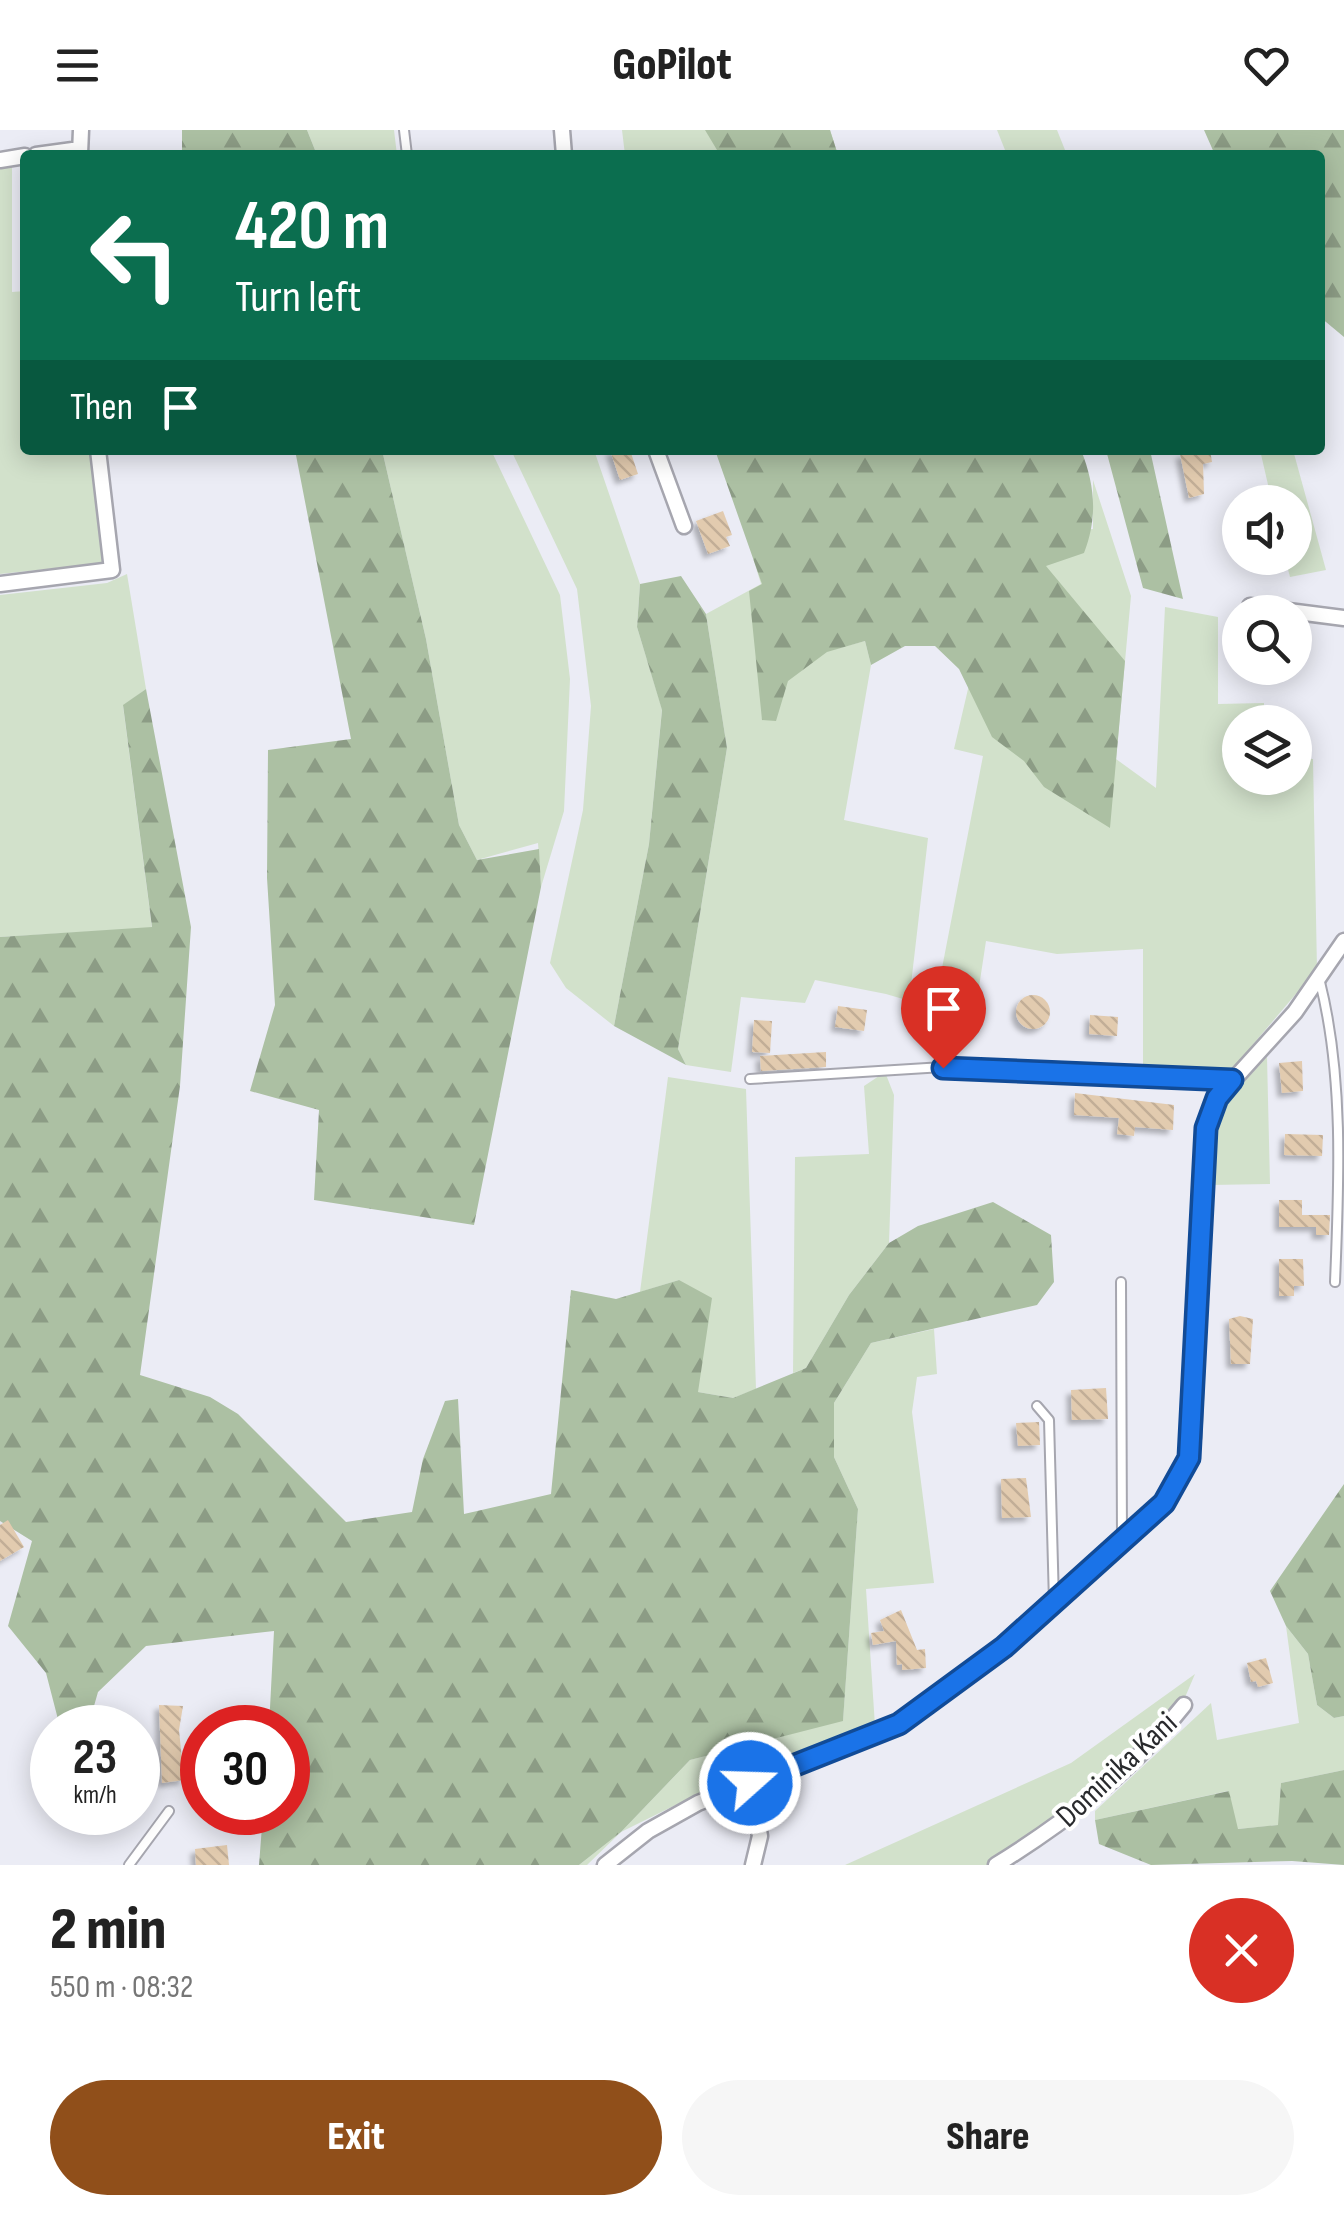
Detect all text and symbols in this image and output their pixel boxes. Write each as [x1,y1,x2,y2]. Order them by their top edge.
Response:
icon: menu [50,38,105,93]
text: GoPilot [612,38,732,93]
icon: heart [1239,38,1294,93]
text: 420 m [235,185,389,269]
icon: left [70,190,200,320]
text: Turn left [235,270,361,325]
icon: arrive [153,380,208,435]
text: Then [70,385,133,430]
map controls [1222,485,1312,795]
button: sound [1222,485,1312,575]
button: search [1222,595,1312,685]
button: layers [1222,705,1312,795]
pin [901,966,986,1069]
icon: arrive [916,981,971,1036]
street label: Dominika Kani [1048,1704,1186,1836]
speed limit sign: 30 [180,1705,310,1835]
text: 23 [73,1728,117,1788]
position arrow [698,1731,802,1835]
text: km/h [73,1780,117,1811]
text: 2 min [50,1894,166,1966]
button: close [1189,1898,1294,2003]
text: 550 m · 08:32 [50,1968,193,2007]
button: Exit [50,2080,662,2195]
button: Share [682,2080,1294,2195]

